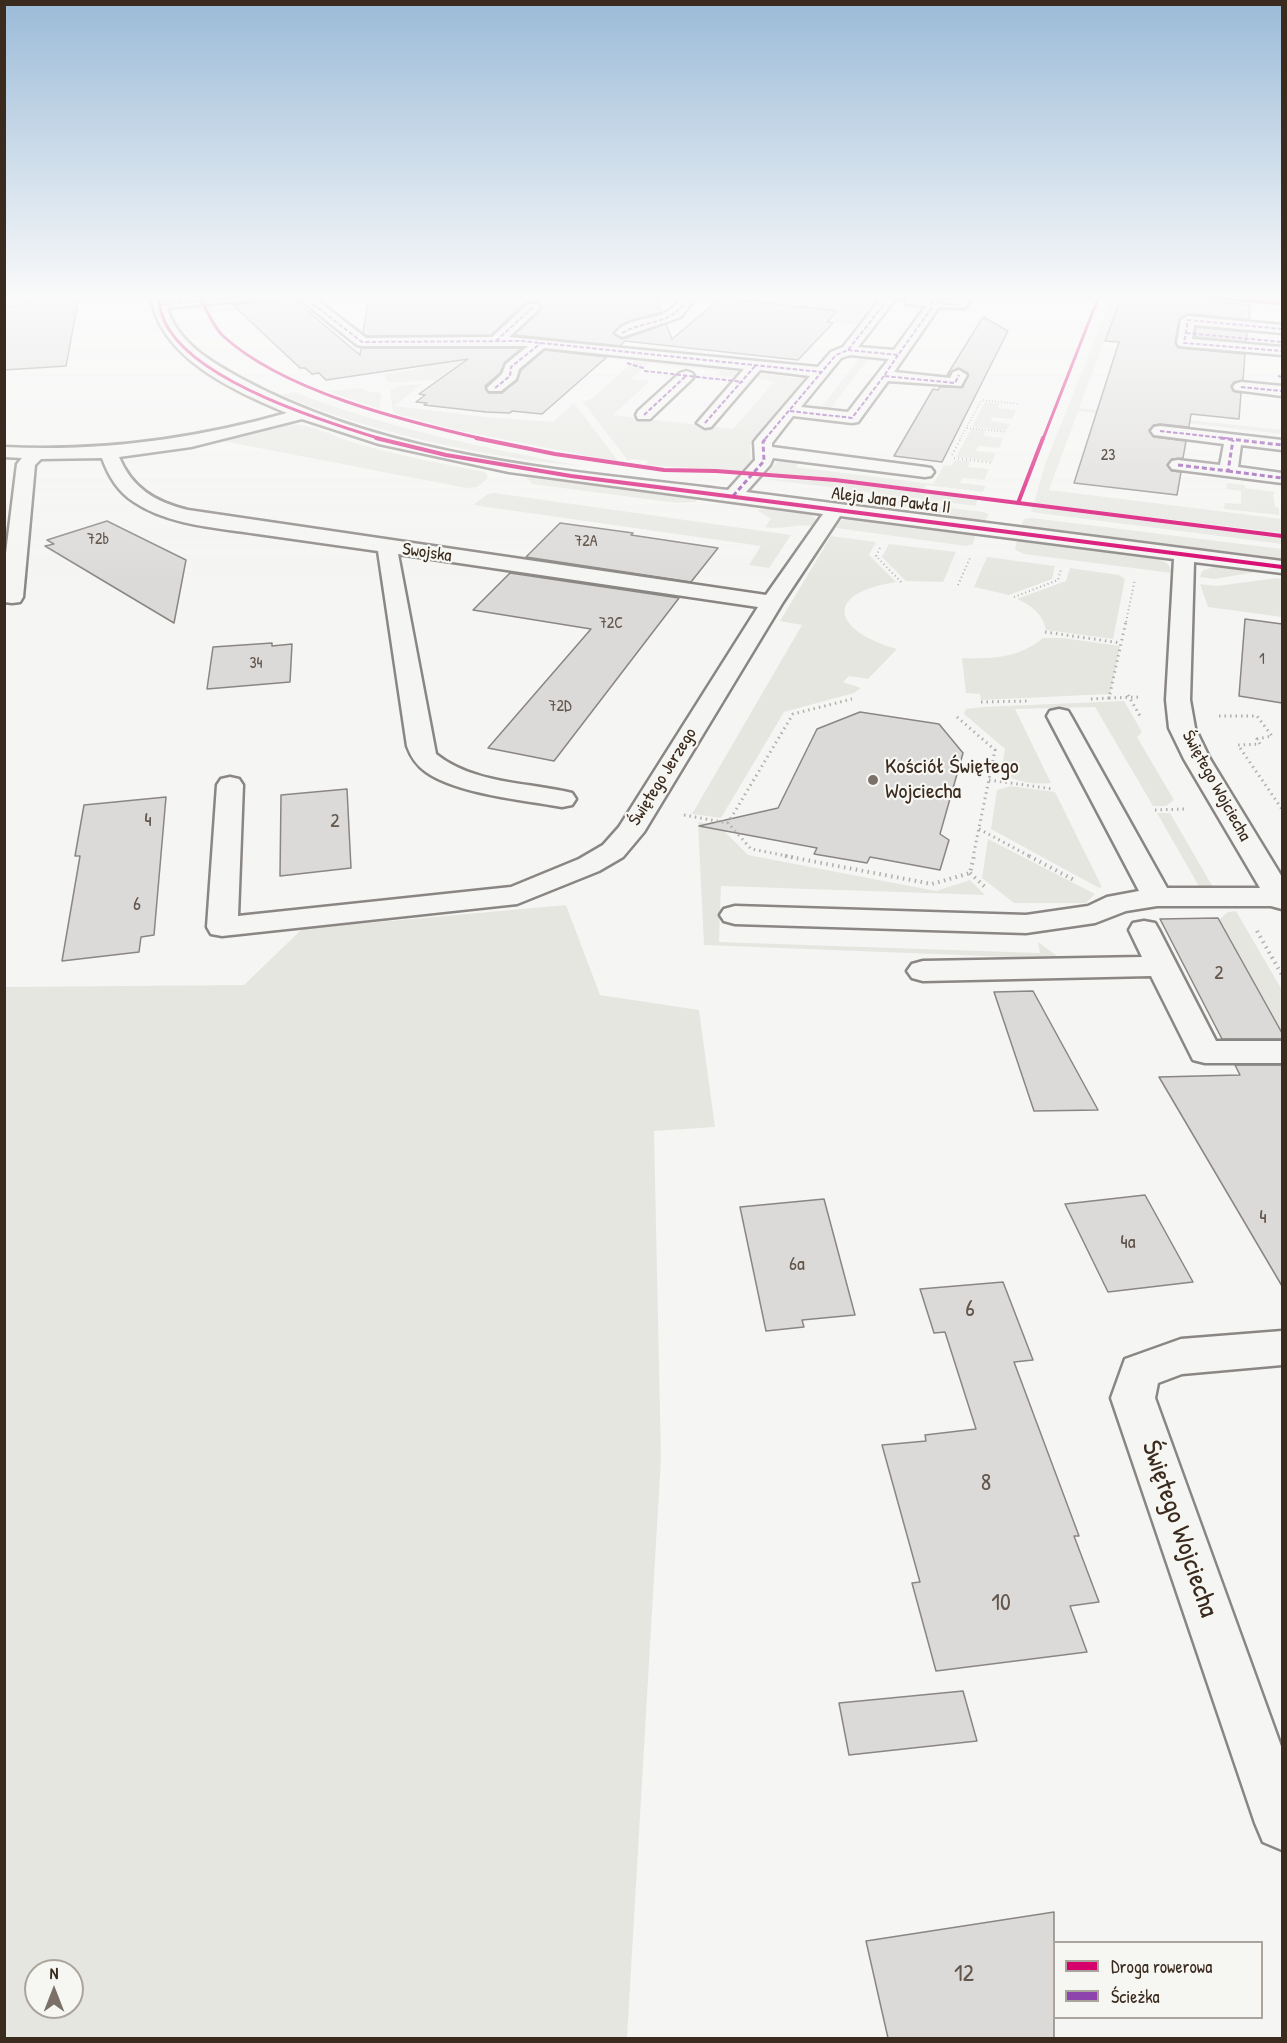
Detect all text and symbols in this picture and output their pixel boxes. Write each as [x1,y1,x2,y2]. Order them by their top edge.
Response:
house number: 23 [1101,446,1115,466]
street label: Aleja Jana Pawła II [830,483,952,519]
house number: 72b [87,530,109,550]
house number: 72A [574,532,598,552]
street label: Swojska [401,539,453,567]
house number: 72C [599,614,623,634]
house number: 1 [1259,650,1265,670]
house number: 34 [249,654,263,674]
house number: 72D [548,697,572,717]
street label: Świętego Jerzego [624,724,702,830]
street label: Świętego Wojciecha [1177,727,1255,845]
place label: Kościół Świętego Wojciecha [885,754,1019,806]
marker: Kościół Świętego Wojciecha [866,773,880,787]
house number: 4 [144,809,152,833]
house number: 2 [330,810,340,834]
house number: 6 [133,893,141,917]
house number: 2 [1214,962,1224,986]
house number: 4 [1259,1206,1267,1230]
house number: 4a [1120,1231,1136,1255]
house number: 6a [789,1253,805,1277]
house number: 6 [965,1296,975,1324]
street label: Świętego Wojciecha [1134,1437,1224,1621]
house number: 8 [981,1470,991,1498]
house number: 10 [991,1590,1011,1618]
legend [1053,1941,1263,2019]
text: Droga rowerowa [1111,1954,1212,1979]
north arrow [24,1959,84,2019]
house number: 12 [954,1961,974,1989]
text: N [50,1962,58,1984]
text: Ścieżka [1111,1984,1160,2009]

